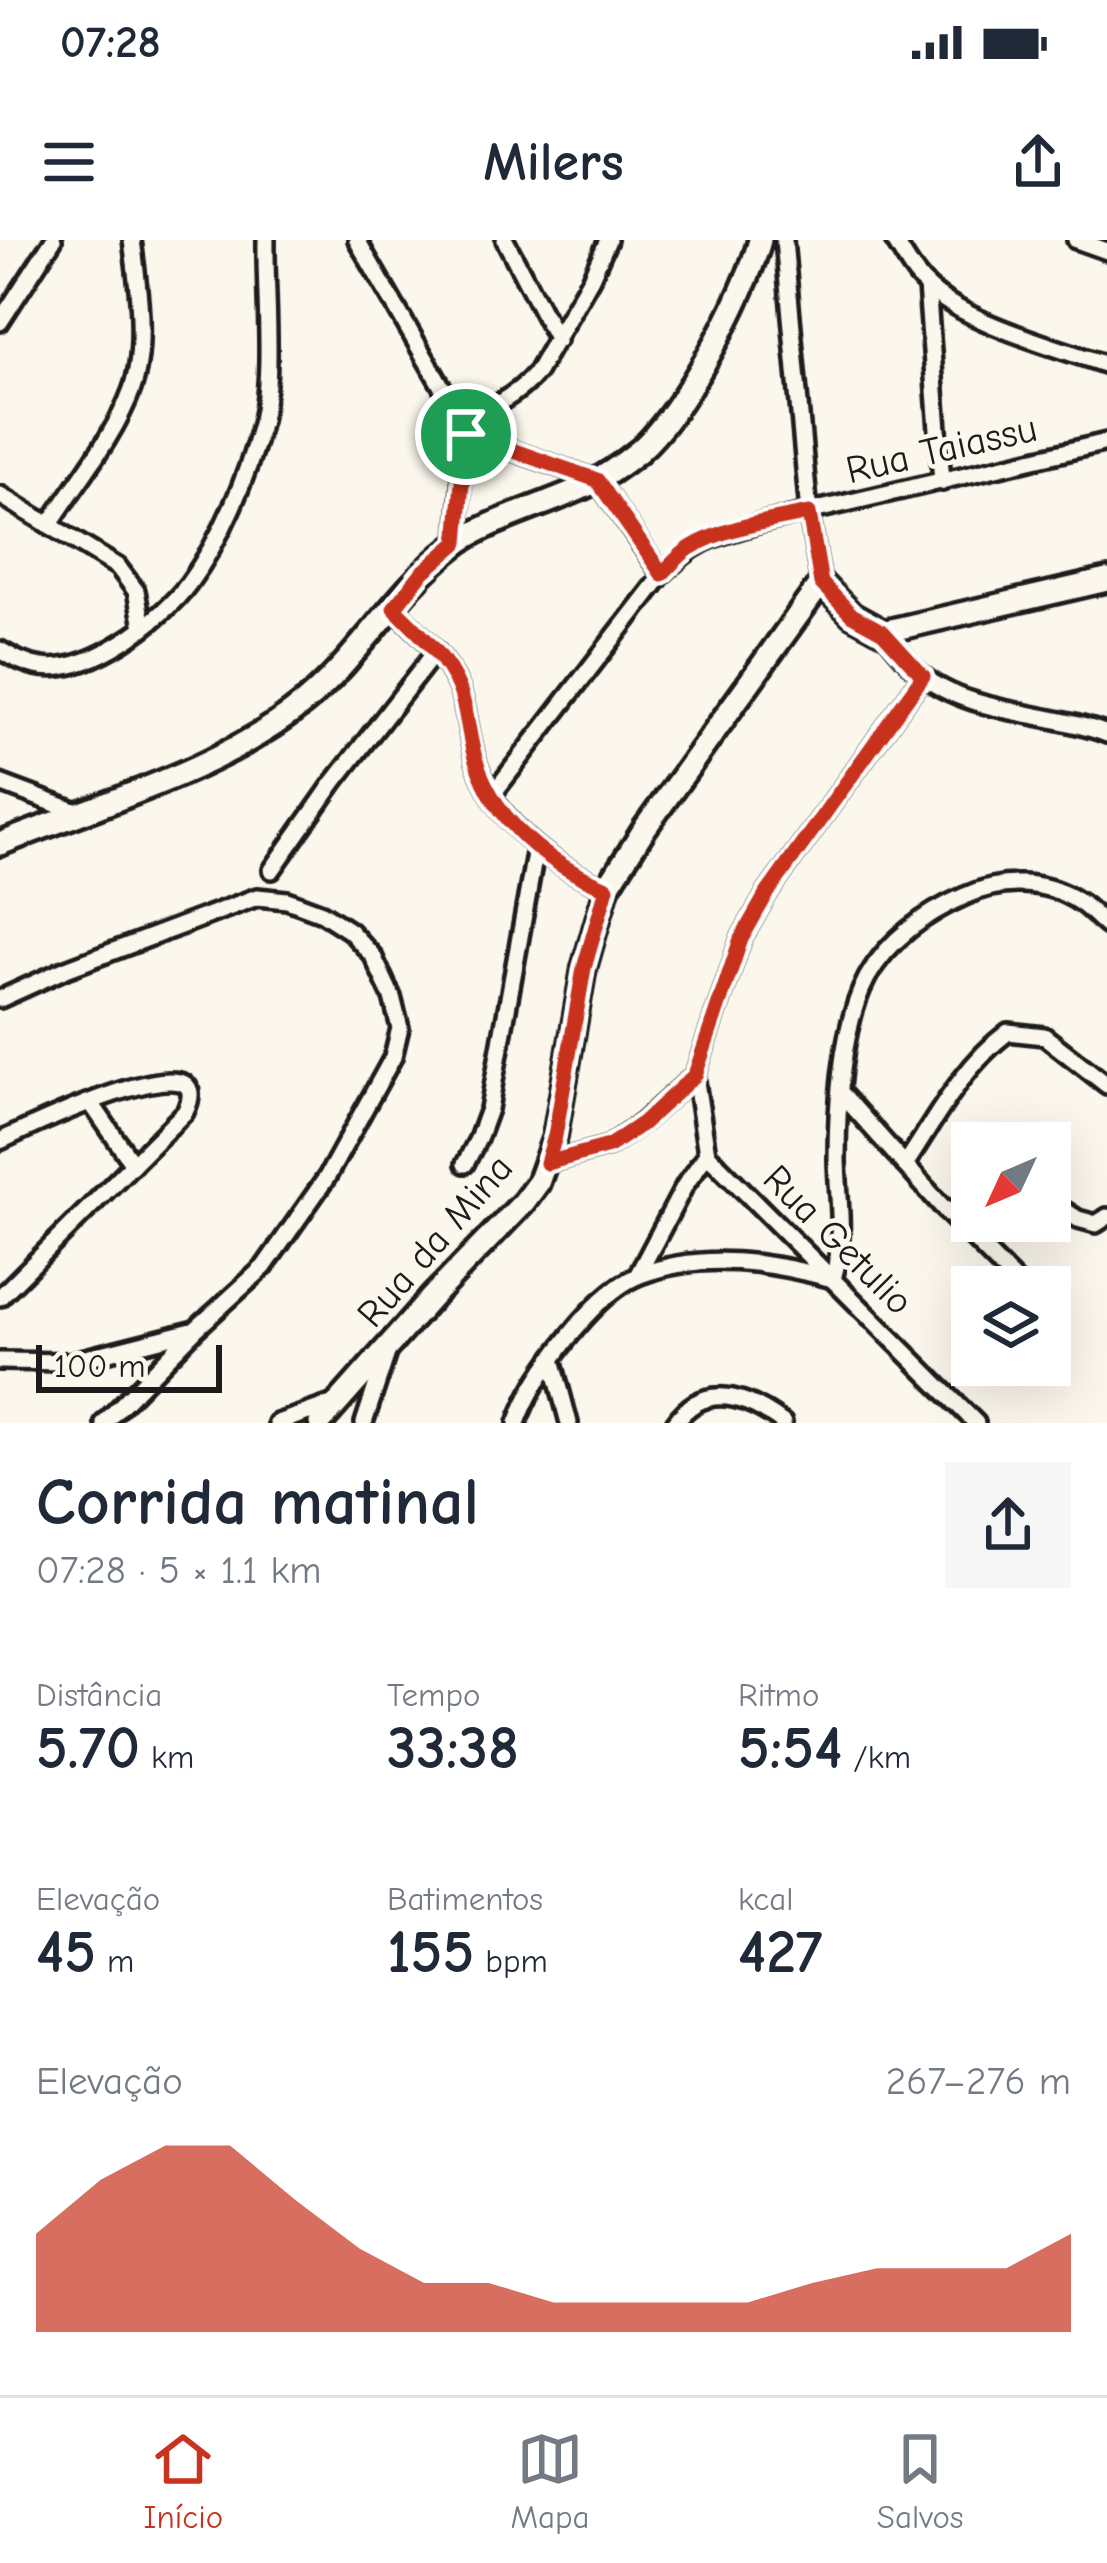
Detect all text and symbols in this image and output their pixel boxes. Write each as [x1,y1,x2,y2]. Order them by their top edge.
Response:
text: 07:28 [60,16,161,68]
icon: menu [36,129,102,195]
icon: share [1005,129,1071,195]
text: Milers [483,131,624,194]
pin [415,383,517,485]
icon: arrive [433,401,499,467]
street label: Rua Taiassu [841,406,1041,493]
north arrow [951,1122,1071,1242]
map controls [951,1122,1071,1386]
street label: Rua da Mina [348,1146,522,1336]
street label: Rua Getulio [754,1156,922,1324]
button: layers [951,1266,1071,1386]
scale bar [36,1339,222,1392]
text: 100 m [54,1347,146,1385]
button: share [945,1462,1071,1588]
text: Corrida matinal [36,1465,479,1541]
text: 07:28 · 5 × 1.1 km [36,1548,322,1593]
text: Distância [36,1676,162,1714]
text: Tempo [387,1676,480,1714]
text: Ritmo [738,1676,819,1714]
text: 5.70 [36,1714,140,1783]
text: 33:38 [387,1714,519,1783]
text: 5:54 [738,1714,842,1783]
text: km [140,1738,194,1776]
text: /km [842,1738,911,1776]
text: Elevação [36,1880,160,1918]
text: Batimentos [387,1880,543,1918]
text: kcal [738,1880,793,1918]
text: 45 [36,1918,96,1987]
text: 155 [387,1918,474,1987]
text: 427 [738,1918,822,1987]
text: m [96,1942,134,1980]
text: bpm [474,1942,548,1980]
text: Elevação [36,2059,183,2104]
text: 267–276 m [886,2059,1071,2104]
tab: Início [144,2426,223,2536]
tab: Mapa [510,2426,590,2536]
tab: Salvos [877,2426,963,2536]

